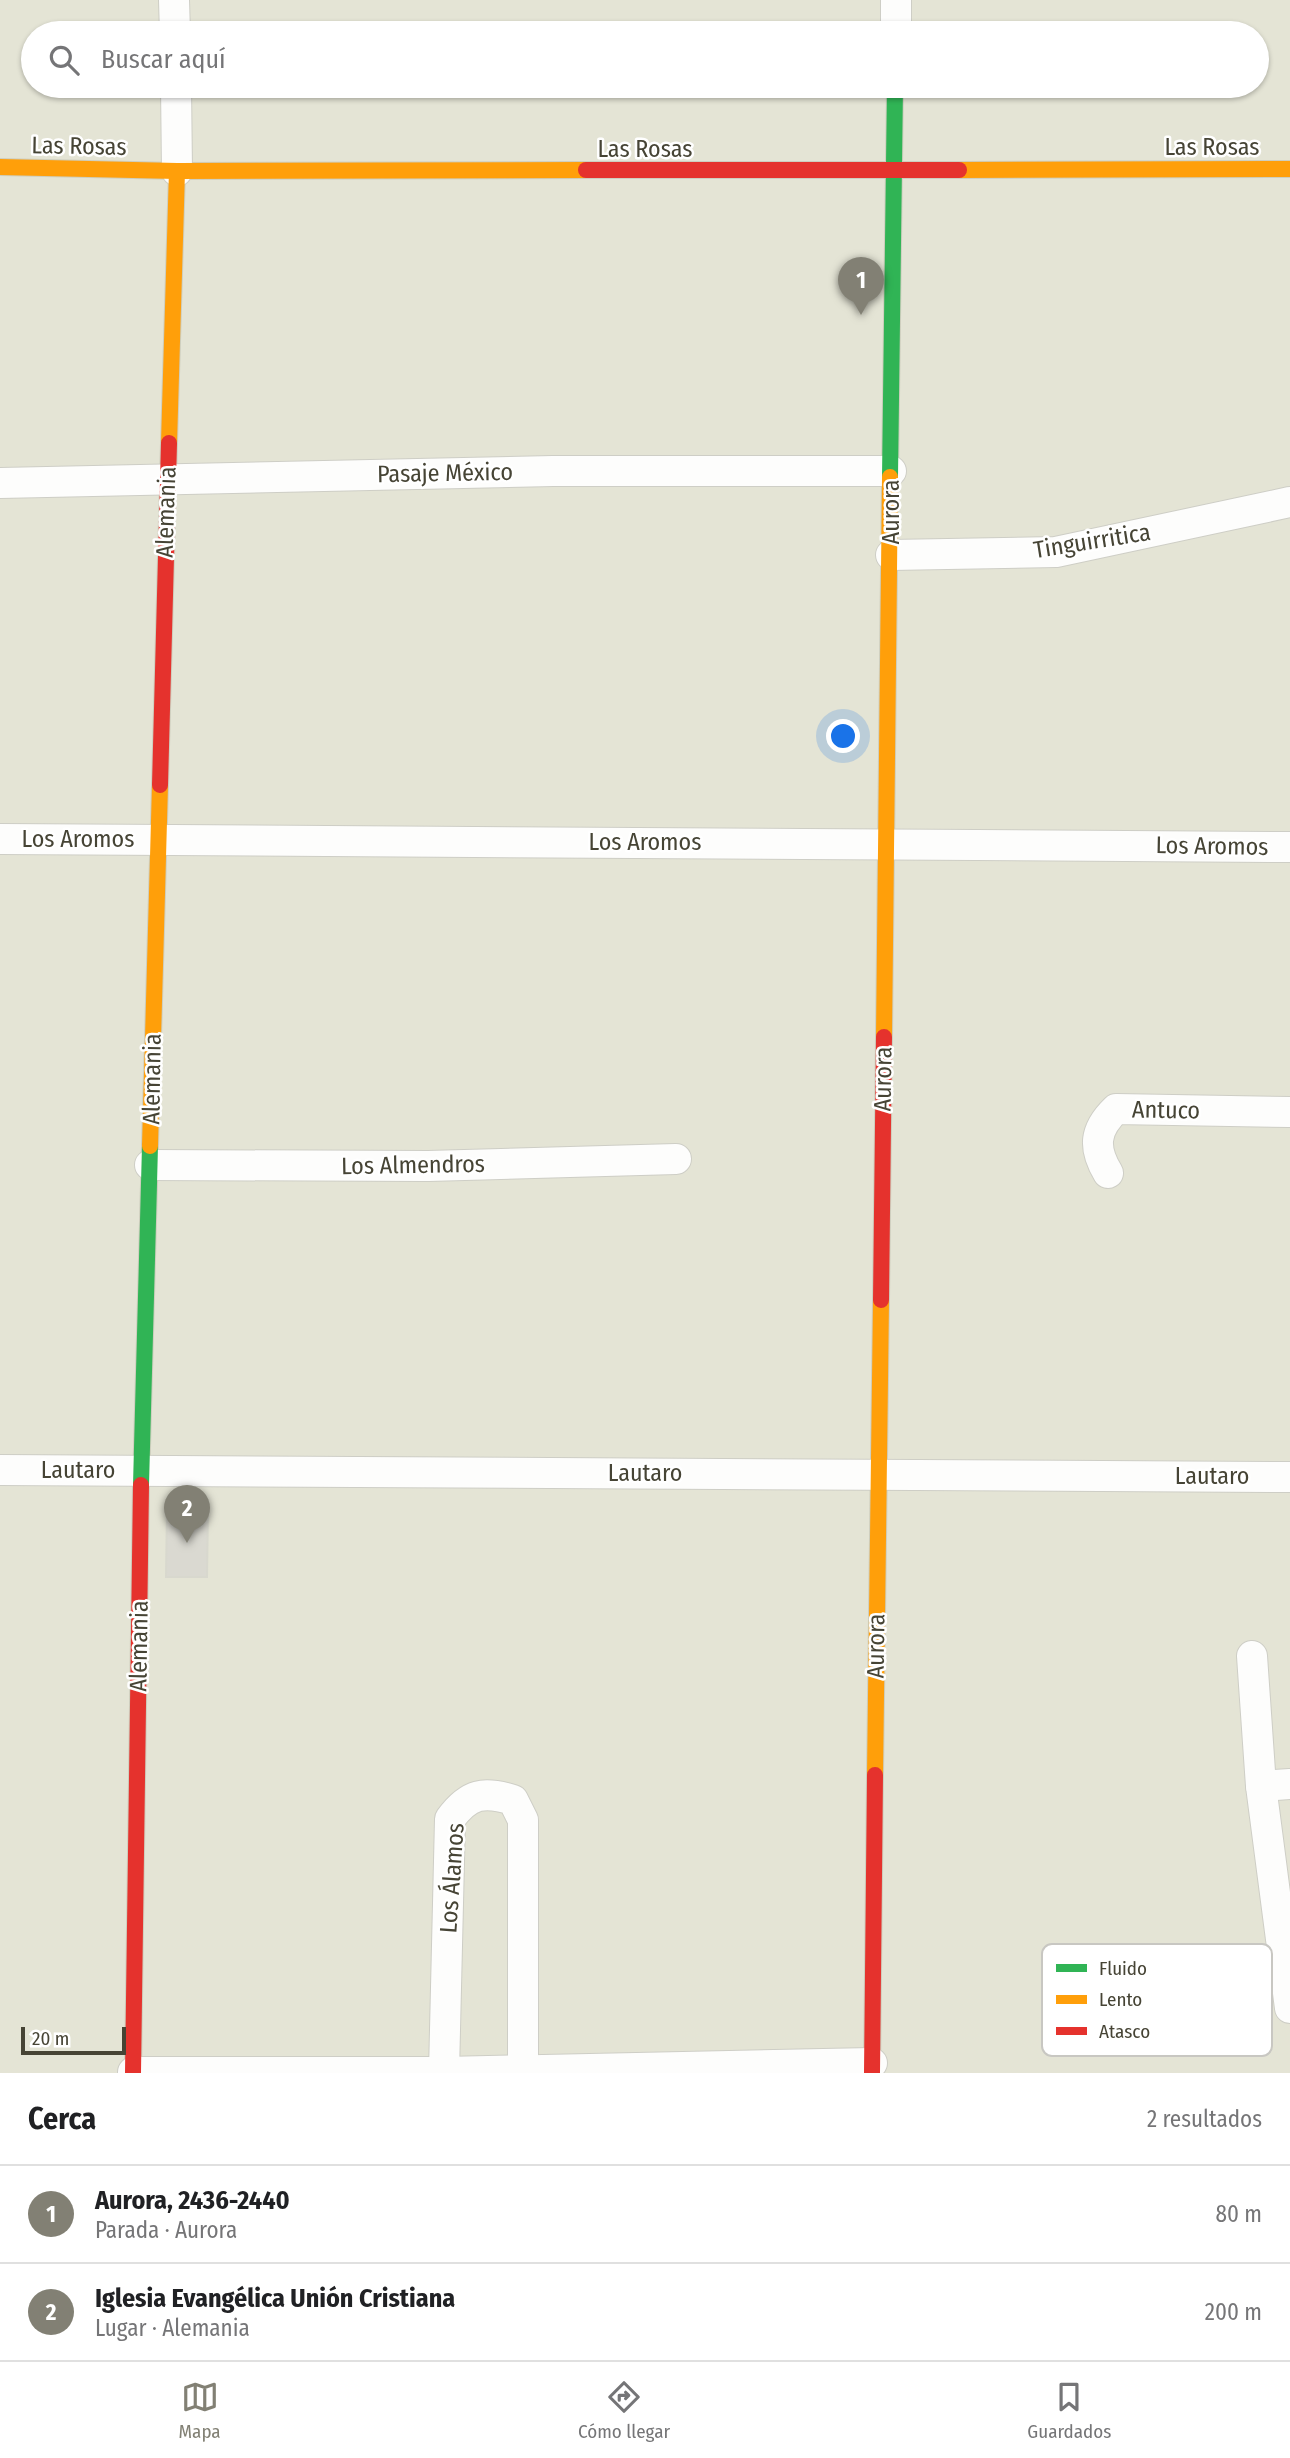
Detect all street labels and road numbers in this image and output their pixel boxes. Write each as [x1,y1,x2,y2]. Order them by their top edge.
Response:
street label: Las Rosas [31,131,127,161]
street label: Las Rosas [1164,133,1260,161]
street label: Las Rosas [597,135,693,163]
street label: Pasaje México [377,458,513,488]
street label: Alemania [150,466,182,558]
street label: Aurora [877,480,905,544]
street label: Tinguirritica [1032,518,1152,564]
street label: Los Aromos [22,825,134,853]
street label: Los Aromos [589,828,701,856]
street label: Los Aromos [1155,831,1269,861]
street label: Alemania [137,1033,167,1125]
street label: Aurora [868,1046,898,1112]
street label: Antuco [1132,1095,1200,1125]
street label: Los Almendros [341,1150,485,1180]
street label: Lautaro [41,1456,115,1484]
street label: Lautaro [608,1459,682,1487]
street label: Lautaro [1175,1462,1249,1490]
street label: Alemania [124,1600,154,1692]
street label: Aurora [861,1613,891,1679]
street label: Los Álamos [433,1822,470,1934]

